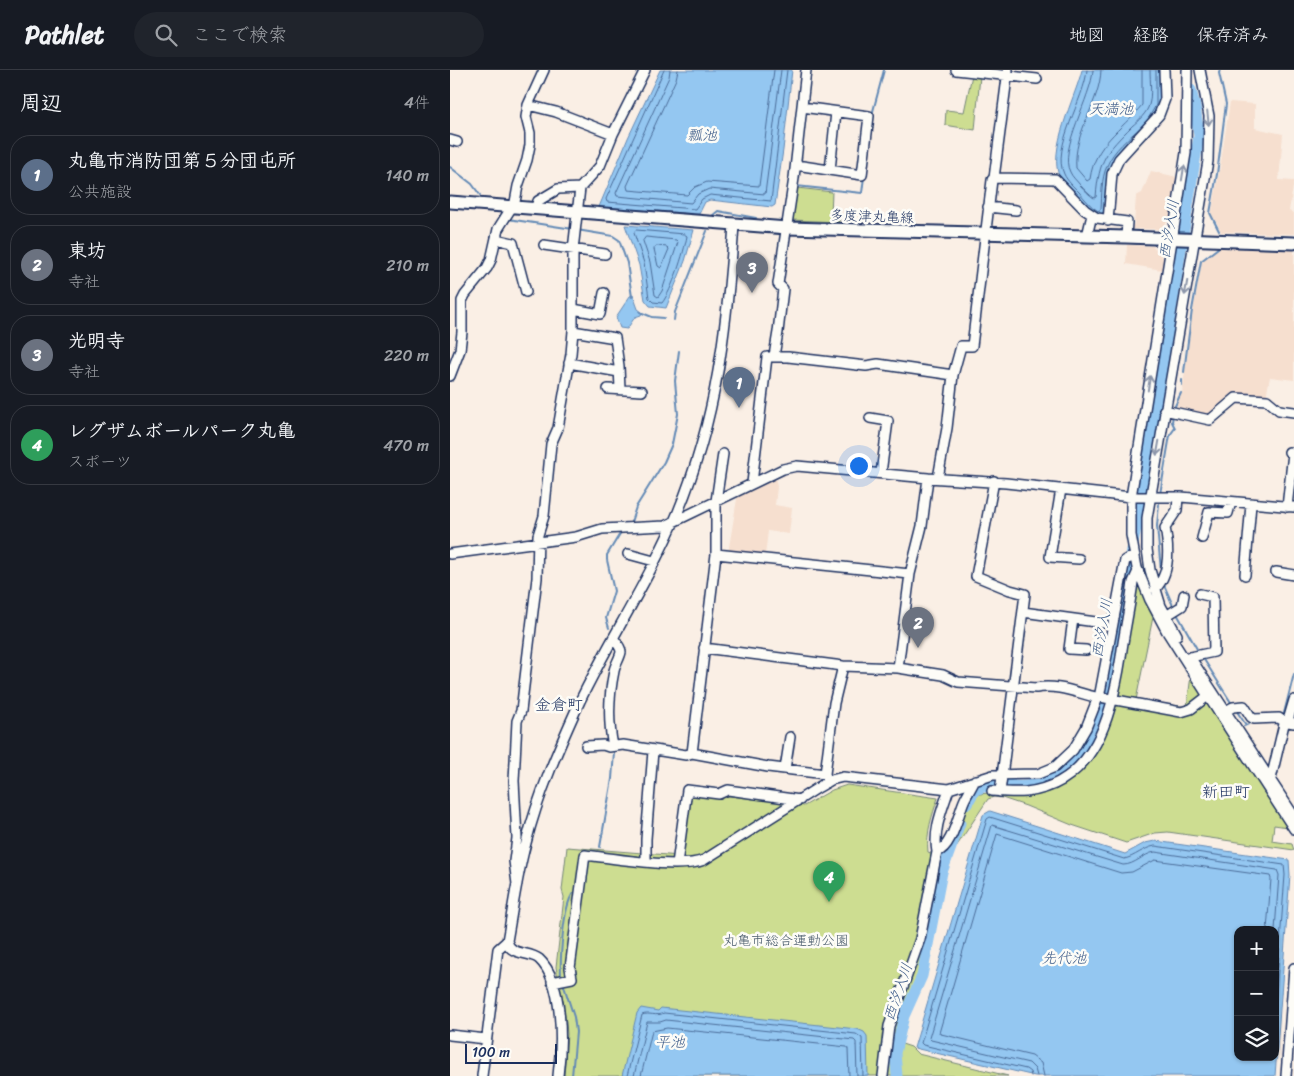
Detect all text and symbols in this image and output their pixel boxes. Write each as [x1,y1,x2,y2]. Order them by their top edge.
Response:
search box [134,12,484,57]
text: Pathlet [25,14,104,56]
text: ここで検索 [192,18,287,51]
text: 地図 [1069,19,1105,51]
text: 経路 [1133,19,1169,51]
text: 保存済み [1197,19,1269,51]
icon: search [152,21,180,49]
text: 周辺 [20,84,62,122]
text: 4件 [404,88,430,117]
water label: 天満池 [1088,96,1134,122]
one-way arrow [1203,110,1213,126]
water label: 瓢池 [687,122,718,148]
text: 丸亀市消防団第５分団屯所 [68,144,296,177]
text: 1 [34,161,40,190]
text: 140 m [386,161,429,190]
one-way arrow [1178,165,1188,181]
text: 公共施設 [68,177,132,206]
water label: 西汐入川 [1151,197,1187,261]
street label: 多度津丸亀線 [830,203,914,230]
text: 東坊 [68,234,106,267]
text: 2 [32,251,42,280]
text: 210 m [386,251,429,280]
pin: 3 [736,252,768,293]
text: 寺社 [68,267,100,296]
one-way arrow [1181,279,1190,295]
text: 光明寺 [68,324,125,357]
text: 3 [33,341,41,370]
text: 220 m [384,341,429,370]
text: 寺社 [68,357,100,386]
pin: 1 [723,367,755,408]
one-way arrow [1144,375,1154,391]
text: レグザムボールパーク丸亀 [68,414,295,447]
text: 4 [32,431,42,460]
text: 470 m [383,431,429,460]
one-way arrow [1152,439,1162,455]
text: スポーツ [68,447,132,476]
your location [846,453,872,479]
water label: 西汐入川 [1084,596,1120,660]
pin: 2 [902,607,934,648]
district label: 金倉町 [535,690,583,719]
district label: 新田町 [1202,777,1250,806]
pin: 4 [813,861,845,902]
map controls [1234,926,1279,1061]
button: + [1234,926,1279,971]
park label: 丸亀市総合運動公園 [723,928,849,953]
water label: 先代池 [1041,945,1087,971]
water label: 西汐入川 [876,959,920,1025]
button: − [1234,971,1279,1016]
button: layers [1234,1016,1279,1061]
water label: 平池 [655,1029,686,1055]
text: 100 m [472,1040,510,1065]
scale bar [465,1041,558,1064]

